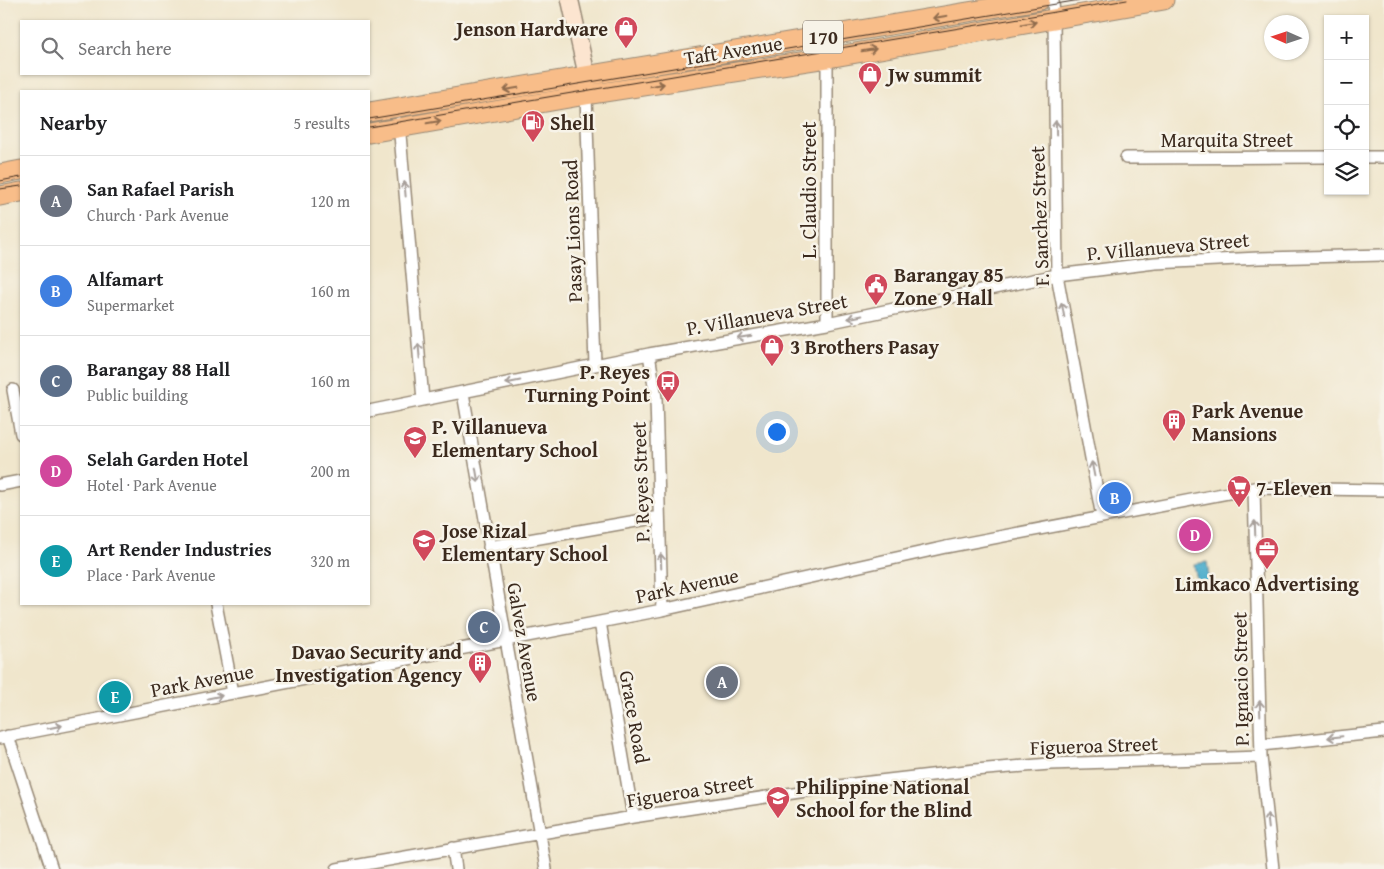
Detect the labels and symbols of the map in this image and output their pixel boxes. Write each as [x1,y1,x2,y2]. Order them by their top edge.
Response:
one-way arrow [933,12,949,22]
place label: Jenson Hardware [453,14,608,43]
shop icon: Jenson Hardware [613,15,639,49]
north arrow [1264,15,1309,60]
one-way arrow [1021,17,1037,27]
road number: 170 [803,21,843,54]
street label: Taft Avenue [682,28,784,72]
one-way arrow [861,45,877,55]
place label: Jw summit [885,60,982,89]
shop icon: Jw summit [857,61,883,95]
one-way arrow [648,79,664,89]
one-way arrow [503,84,519,94]
place label: Shell [550,108,595,137]
fuel station icon: Shell [520,109,546,143]
one-way arrow [426,116,442,126]
one-way arrow [1051,120,1060,136]
street label: L. Claudio Street [794,121,823,259]
street label: Marquita Street [1161,125,1293,154]
street label: F. Sanchez Street [1022,145,1056,287]
street label: Pasay Lions Road [555,159,589,303]
one-way arrow [400,182,410,198]
street label: P. Villanueva Street [1086,224,1250,268]
place label: Barangay 85 Zone 9 Hall [894,260,1004,312]
public building icon: Barangay 85 Zone 9 Hall [863,272,889,306]
street label: P. Villanueva Street [684,286,850,342]
one-way arrow [1058,302,1067,318]
one-way arrow [847,312,863,322]
place label: 3 Brothers Pasay [790,332,940,361]
one-way arrow [737,333,753,343]
shop icon: 3 Brothers Pasay [759,333,785,367]
one-way arrow [414,344,424,360]
place label: P. Reyes Turning Point [525,357,650,409]
bus stop icon: P. Reyes Turning Point [655,369,681,403]
one-way arrow [505,378,521,388]
place label: Park Avenue Mansions [1192,396,1304,448]
building icon: Park Avenue Mansions [1161,408,1187,442]
place label: P. Villanueva Elementary School [432,412,598,464]
your location [764,419,790,445]
street label: P. Reyes Street [623,421,657,543]
school or university icon: P. Villanueva Elementary School [402,425,428,459]
one-way arrow [1088,462,1097,478]
one-way arrow [472,467,482,483]
place label: 7-Eleven [1256,473,1332,502]
supermarket icon: 7-Eleven [1226,474,1252,508]
pin: B [1099,479,1131,517]
place label: Jose Rizal Elementary School [439,516,608,568]
pin: D [1179,516,1211,554]
one-way arrow [1250,521,1260,537]
school or university icon: Jose Rizal Elementary School [411,528,437,562]
office icon: Limkaco Advertising [1254,536,1280,570]
one-way arrow [656,553,665,569]
street label: Park Avenue [633,560,741,610]
place label: Limkaco Advertising [1175,569,1359,598]
street label: Galvez Avenue [500,580,550,704]
pin: C [468,608,500,646]
street label: P. Ignacio Street [1224,611,1256,747]
place label: Davao Security and Investigation Agency [276,637,463,689]
building icon: Davao Security and Investigation Agency [467,650,493,684]
street label: Park Avenue [148,656,256,704]
pin: A [706,663,738,701]
street label: Grace Road [613,668,657,766]
pin: E [99,678,131,716]
one-way arrow [207,692,223,701]
one-way arrow [1255,701,1265,717]
one-way arrow [47,722,63,732]
street label: Figueroa Street [1029,728,1159,762]
one-way arrow [1328,732,1344,742]
street label: Figueroa Street [624,766,756,814]
place label: Philippine National School for the Blind [796,772,973,824]
school or university icon: Philippine National School for the Blind [765,785,791,819]
one-way arrow [1263,813,1273,829]

